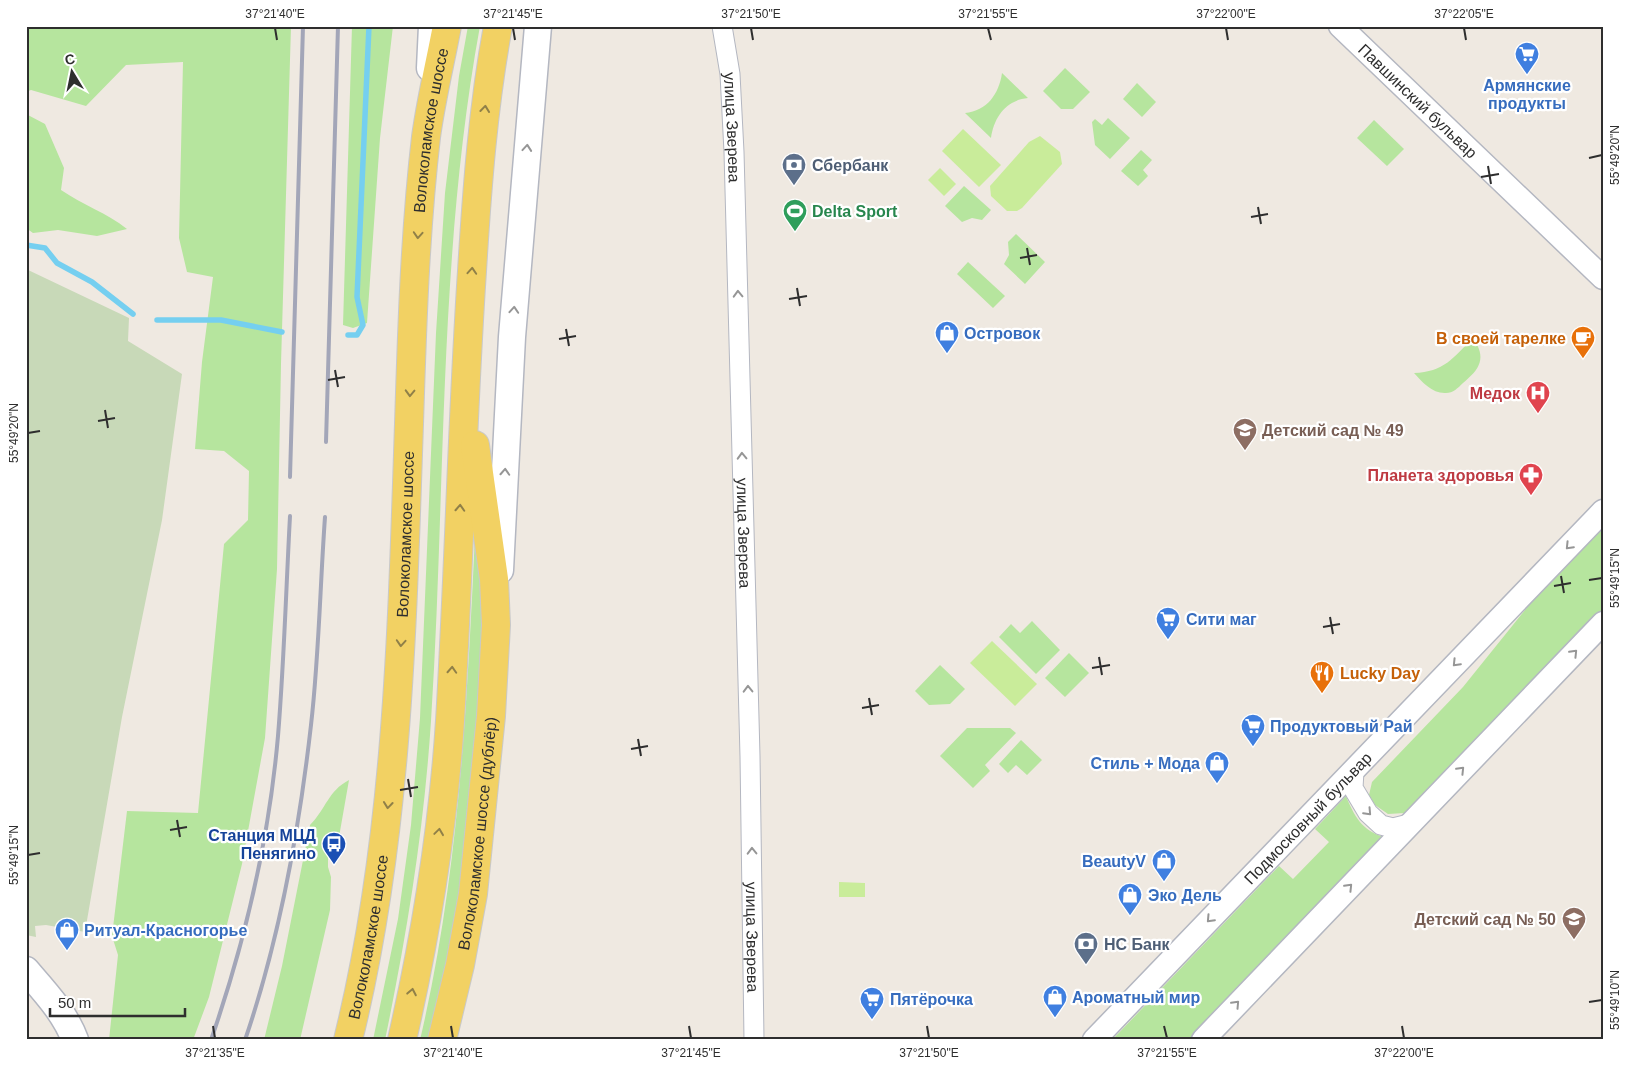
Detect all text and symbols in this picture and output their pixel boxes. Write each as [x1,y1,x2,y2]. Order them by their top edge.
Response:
text: 37°21'40"E [245,7,305,21]
text: 37°21'45"E [483,7,543,21]
text: 37°21'50"E [721,7,781,21]
text: 37°21'55"E [958,7,1018,21]
text: 37°22'00"E [1196,7,1256,21]
text: 37°22'05"E [1434,7,1494,21]
street label: Павшинский бульвар [1355,40,1481,161]
supermarket icon: Армянские продукты [1514,41,1540,75]
street label: Волоколамское шоссе [410,46,451,214]
north arrow [48,48,98,98]
text: С [63,50,76,68]
street label: улица Зверева [721,72,743,183]
place label: Армянские продукты [1483,77,1571,112]
one-way arrow [479,105,490,113]
text: 55°49'20"N [1608,125,1622,185]
one-way arrow [521,143,532,151]
bank icon: Сбербанк [781,152,807,186]
place label: Сбербанк [812,157,889,174]
sports icon: Delta Sport [782,198,808,232]
place label: Delta Sport [812,203,898,220]
one-way arrow [412,232,423,240]
one-way arrow [466,266,477,274]
one-way arrow [733,289,743,297]
one-way arrow [508,305,519,313]
shop icon: Островок [934,320,960,354]
place label: Островок [964,325,1041,342]
cafe icon: В своей тарелке [1570,325,1596,359]
place label: В своей тарелке [1436,330,1566,347]
hospital icon: Медок [1525,380,1551,414]
place label: Медок [1470,385,1521,402]
one-way arrow [405,390,415,398]
text: 55°49'20"N [7,403,21,463]
school or university icon: Детский сад № 49 [1232,417,1258,451]
place label: Детский сад № 49 [1262,422,1404,439]
street label: Волоколамское шоссе [393,450,417,618]
one-way arrow [737,452,748,460]
pharmacy icon: Планета здоровья [1518,462,1544,496]
place label: Планета здоровья [1367,467,1514,484]
one-way arrow [500,468,510,476]
street label: улица Зверева [734,478,754,589]
one-way arrow [454,503,465,511]
one-way arrow [1566,541,1575,550]
text: 55°49'15"N [1608,548,1622,608]
supermarket icon: Сити маг [1155,606,1181,640]
place label: Сити маг [1186,611,1257,628]
one-way arrow [395,639,406,647]
one-way arrow [1568,649,1577,658]
one-way arrow [1453,658,1462,667]
restaurant icon: Lucky Day [1309,660,1335,694]
place label: Lucky Day [1340,665,1420,682]
one-way arrow [447,666,458,674]
one-way arrow [743,684,754,692]
supermarket icon: Продуктовый Рай [1240,713,1266,747]
street label: Волоколамское шоссе (дублёр) [454,716,499,951]
place label: Продуктовый Рай [1270,718,1412,735]
street label: Подмосковный бульвар [1240,749,1375,887]
shop icon: Стиль + Мода [1204,750,1230,784]
place label: Стиль + Мода [1091,755,1200,772]
one-way arrow [1455,766,1464,775]
one-way arrow [383,801,394,809]
one-way arrow [1362,807,1371,816]
text: 55°49'15"N [7,825,21,885]
place label: Станция МЦД Пенягино [208,827,317,862]
one-way arrow [433,828,444,836]
bus stop icon: Станция МЦД Пенягино [321,831,347,865]
one-way arrow [747,847,757,854]
shop icon: BeautyV [1151,848,1177,882]
place label: BeautyV [1082,853,1146,870]
street label: Волоколамское шоссе [345,854,391,1021]
street label: улица Зверева [743,882,762,992]
shop icon: Эко Дель [1117,882,1143,916]
one-way arrow [1343,883,1352,892]
place label: Эко Дель [1148,887,1222,904]
school or university icon: Детский сад № 50 [1561,906,1587,940]
place label: Детский сад № 50 [1414,911,1556,928]
one-way arrow [1207,913,1216,922]
shop icon: Ритуал-Красногорье [54,917,80,951]
place label: Ритуал-Красногорье [84,922,247,939]
bank icon: НС Банк [1073,931,1099,965]
place label: НС Банк [1104,936,1171,953]
text: 55°49'10"N [1608,970,1622,1030]
shop icon: Ароматный мир [1042,984,1068,1018]
scale bar [50,986,185,1018]
supermarket icon: Пятёрочка [859,986,885,1020]
one-way arrow [407,988,417,997]
place label: Ароматный мир [1072,989,1201,1006]
place label: Пятёрочка [890,991,973,1008]
text: 50 m [58,994,91,1011]
one-way arrow [1230,1001,1239,1010]
text: 37°21'35"E [185,1046,245,1060]
text: 37°21'40"E [423,1046,483,1060]
text: 37°21'45"E [661,1046,721,1060]
text: 37°21'50"E [899,1046,959,1060]
text: 37°21'55"E [1137,1046,1197,1060]
text: 37°22'00"E [1374,1046,1434,1060]

